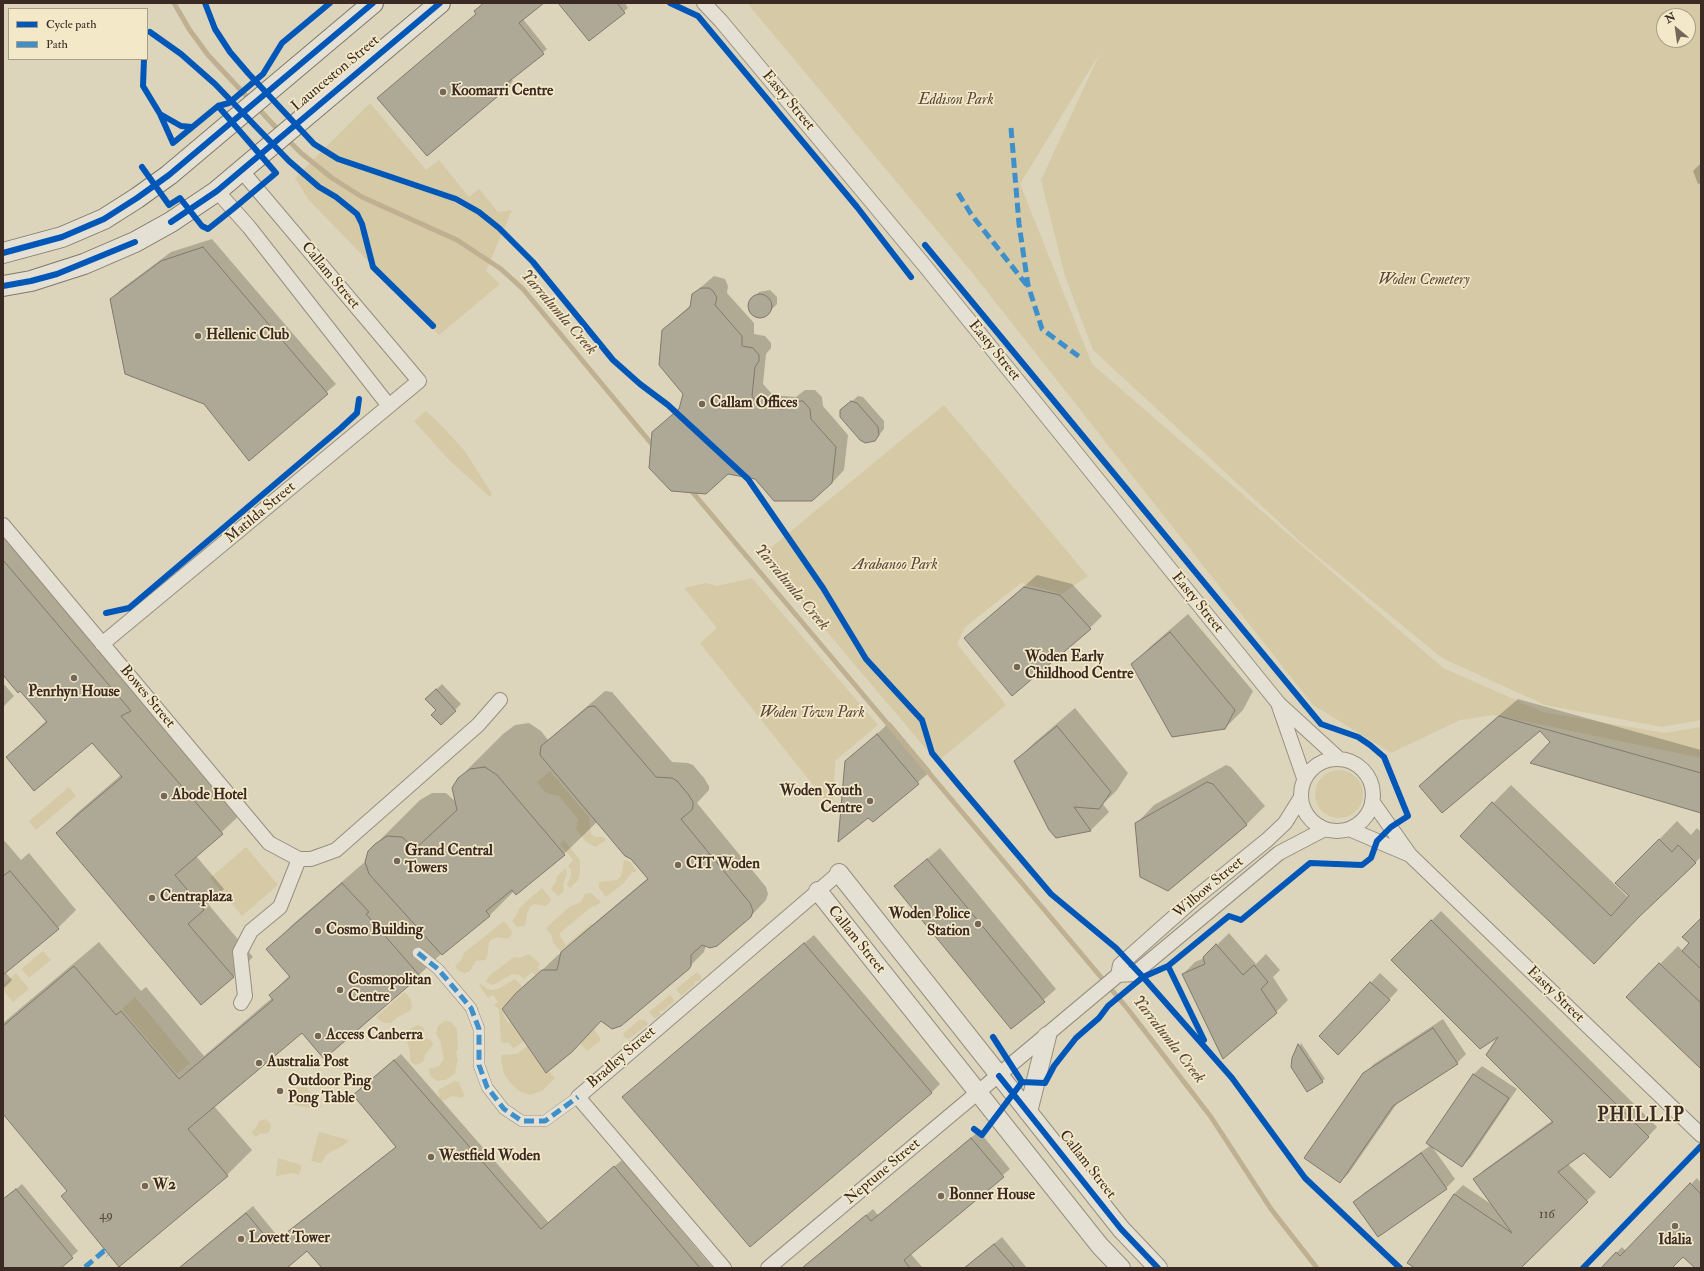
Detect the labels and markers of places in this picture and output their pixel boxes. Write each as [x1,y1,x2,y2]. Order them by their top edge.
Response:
place label: Koomarri Centre [451,83,553,101]
marker: Koomarri Centre [438,87,448,97]
place label: Hellenic Club [206,327,289,345]
marker: Hellenic Club [193,331,203,341]
place label: Callam Offices [710,395,798,413]
marker: Callam Offices [697,399,707,409]
place label: Woden Early Childhood Centre [1025,649,1133,684]
marker: Woden Early Childhood Centre [1012,662,1022,672]
marker: Penrhyn House [69,673,79,683]
place label: Penrhyn House [28,684,120,702]
place label: Woden Youth Centre [780,783,862,818]
place label: Abode Hotel [172,787,247,805]
marker: Abode Hotel [159,791,169,801]
marker: Woden Youth Centre [865,796,875,806]
place label: Grand Central Towers [405,843,493,878]
marker: Grand Central Towers [392,856,402,866]
place label: CIT Woden [686,856,760,874]
marker: CIT Woden [673,860,683,870]
place label: Centraplaza [160,889,232,907]
marker: Centraplaza [147,893,157,903]
place label: Woden Police Station [889,906,970,941]
marker: Woden Police Station [973,919,983,929]
place label: Cosmo Building [326,922,423,940]
marker: Cosmo Building [313,926,323,936]
place label: Cosmopolitan Centre [348,972,431,1007]
marker: Cosmopolitan Centre [335,985,345,995]
place label: Access Canberra [326,1027,423,1045]
marker: Access Canberra [313,1031,323,1041]
place label: Australia Post [267,1054,349,1072]
marker: Australia Post [254,1058,264,1068]
place label: Outdoor Ping Pong Table [288,1073,371,1108]
marker: Outdoor Ping Pong Table [275,1086,285,1096]
place label: Westfield Woden [439,1148,541,1166]
marker: Westfield Woden [426,1152,436,1162]
place label: W2 [153,1177,176,1195]
marker: W2 [140,1181,150,1191]
place label: Bonner House [949,1187,1035,1205]
marker: Bonner House [936,1191,946,1201]
marker: Idalia [1670,1221,1680,1231]
place label: Lovett Tower [249,1230,330,1248]
place label: Idalia [1658,1232,1692,1250]
marker: Lovett Tower [236,1234,246,1244]

